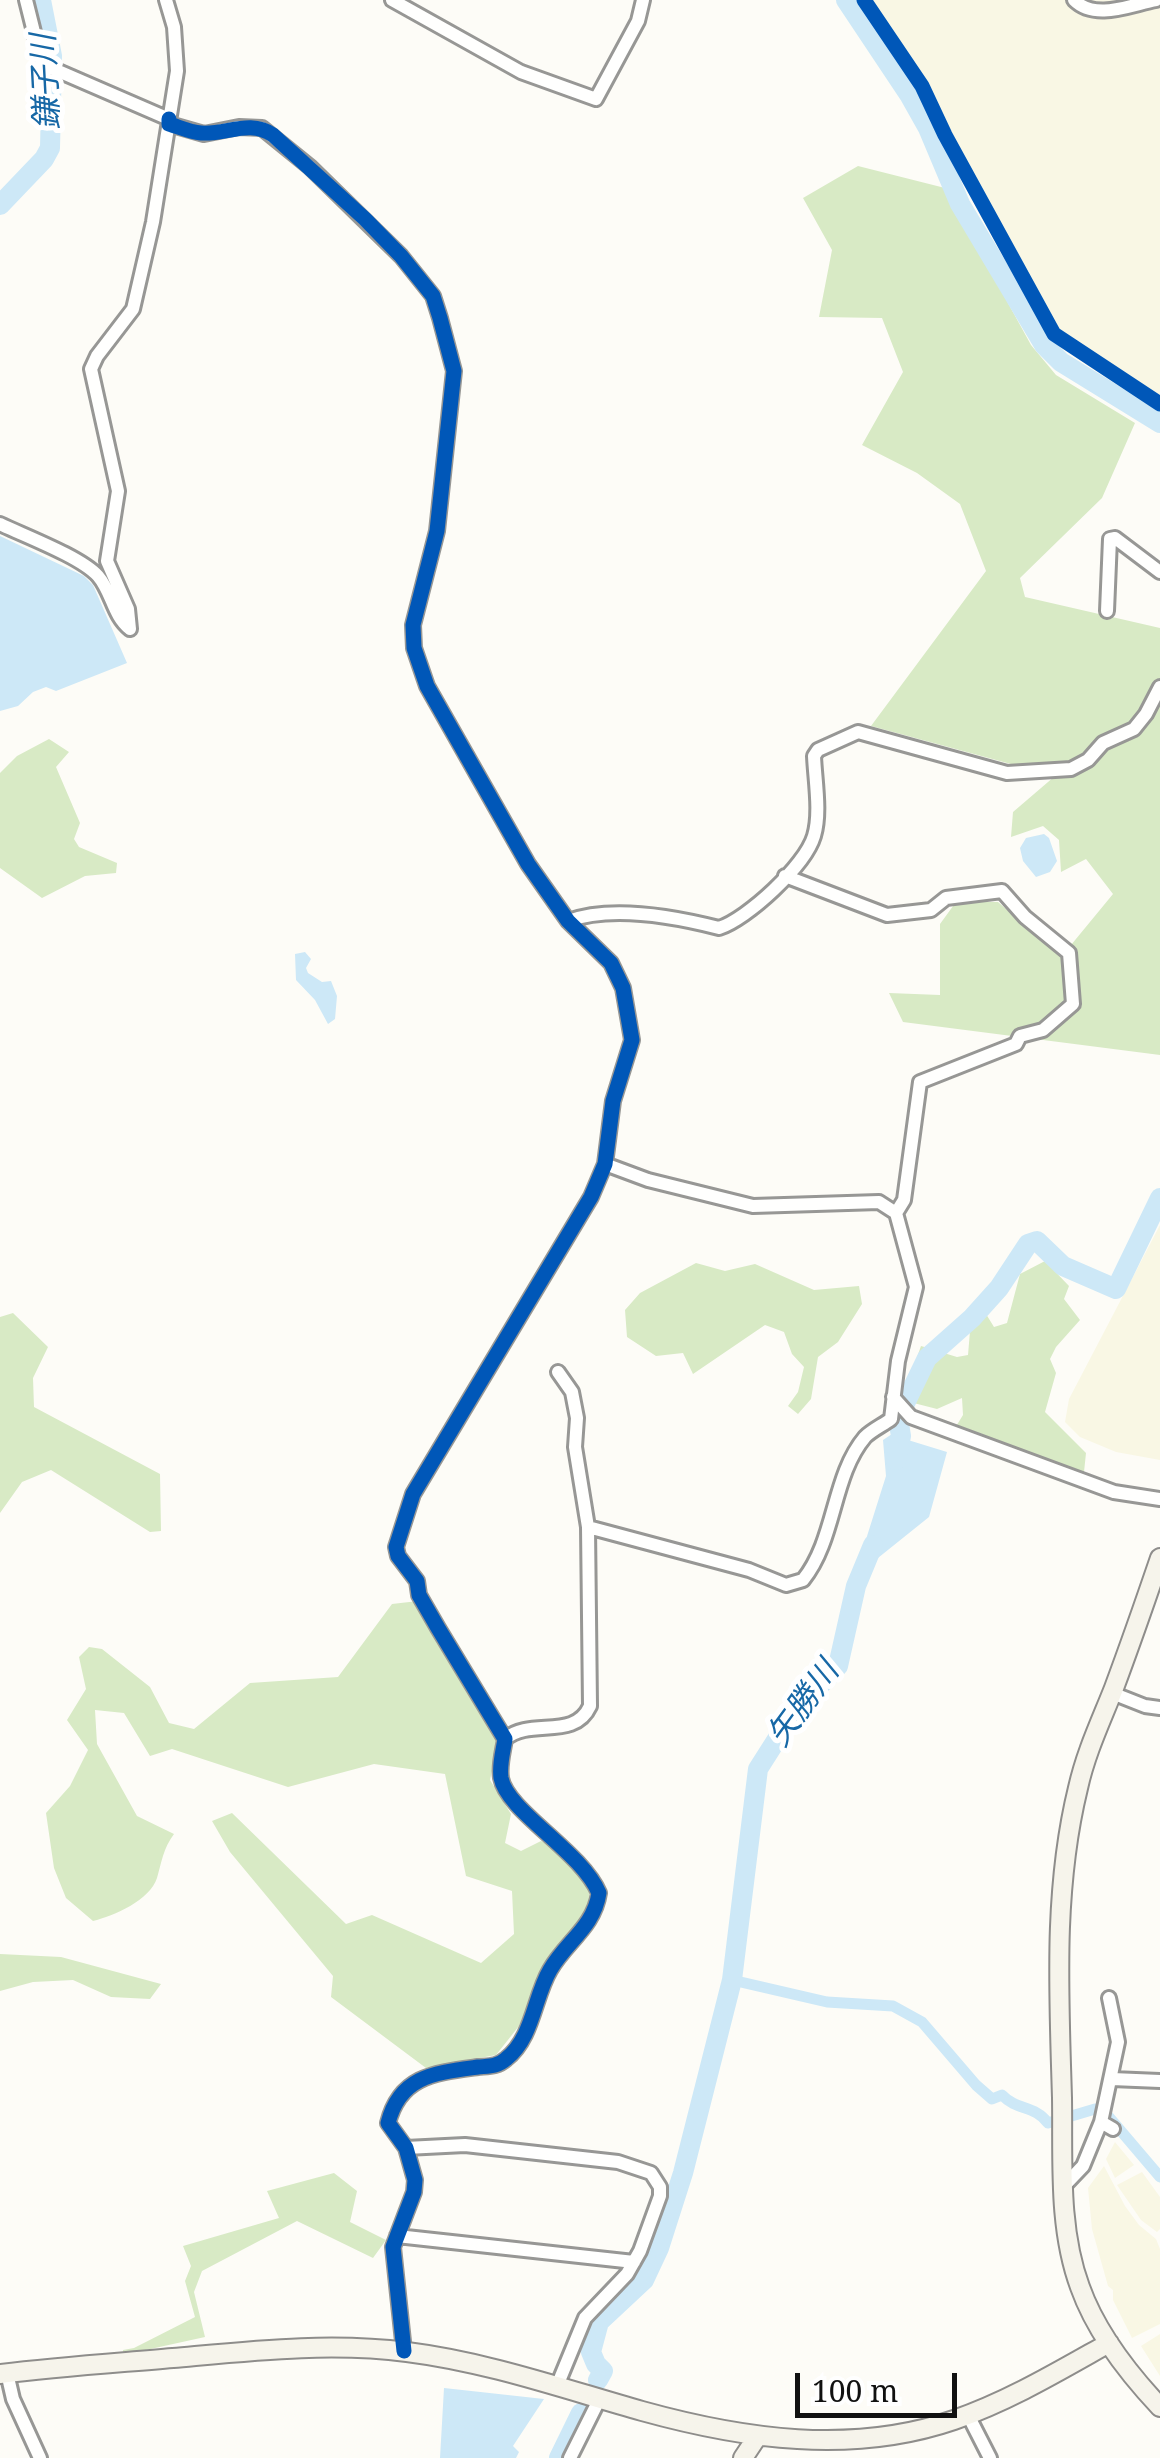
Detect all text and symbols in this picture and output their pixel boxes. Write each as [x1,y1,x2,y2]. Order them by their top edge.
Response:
water label: 鎌子川 [25,33,69,131]
water label: 矢勝川 [760,1654,848,1754]
scale bar [800,2353,962,2415]
text: 100 m [812,2370,898,2411]

